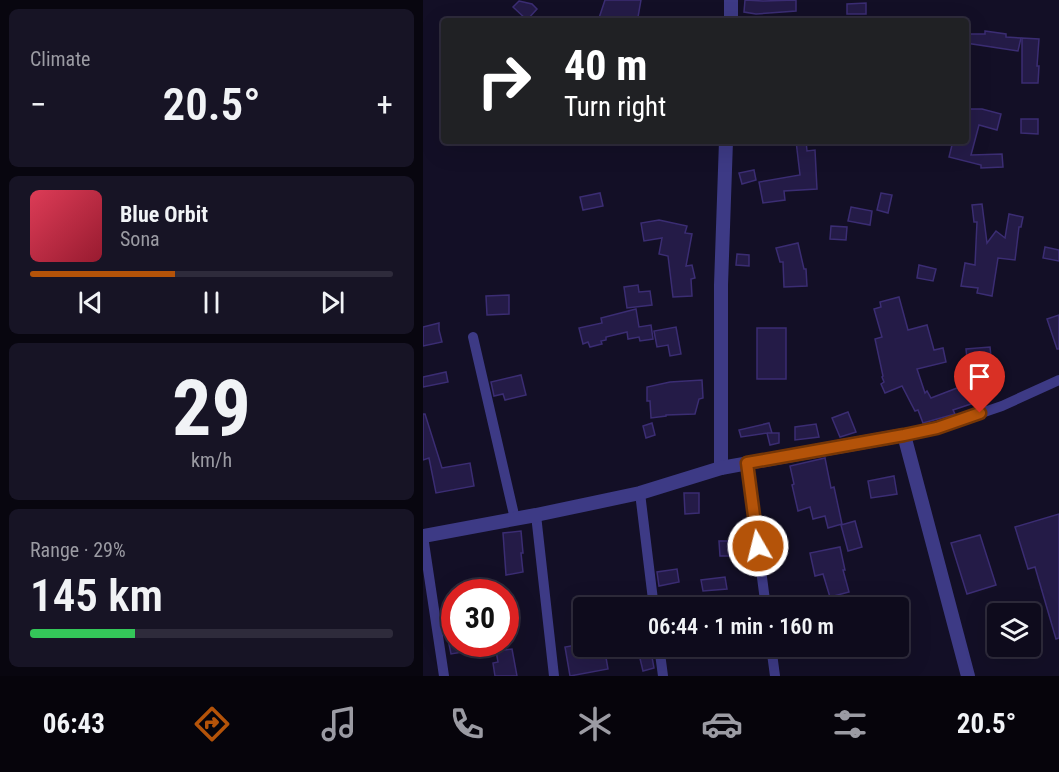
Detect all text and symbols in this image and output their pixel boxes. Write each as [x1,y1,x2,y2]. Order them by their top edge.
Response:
text: 40 m [564,41,647,90]
icon: right [465,42,543,120]
text: Climate [30,47,90,71]
text: 20.5° [163,78,261,131]
text: − [30,85,47,124]
text: + [377,85,393,124]
text: Turn right [564,91,666,123]
text: Blue Orbit [120,202,208,227]
text: Sona [120,227,160,251]
icon: previous [74,286,107,319]
icon: pause [195,286,228,319]
icon: next [316,286,349,319]
pin [954,351,1005,413]
icon: arrive [963,360,996,393]
text: 29 [172,363,251,454]
text: km/h [191,448,232,472]
position arrow [726,514,790,578]
text: Range · 29% [30,538,126,562]
text: 145 km [30,569,163,622]
speed limit sign: 30 [441,579,519,657]
map controls [987,603,1041,657]
button: layers [987,603,1041,657]
text: 06:44 · 1 min · 160 m [648,614,834,639]
icon: directions [191,703,233,745]
icon: music [318,703,360,745]
icon: phone [446,703,488,745]
icon: climate [574,703,616,745]
icon: car [701,703,743,745]
icon: filters [829,703,871,745]
text: 06:43 [43,708,105,740]
text: 20.5° [957,708,1016,740]

